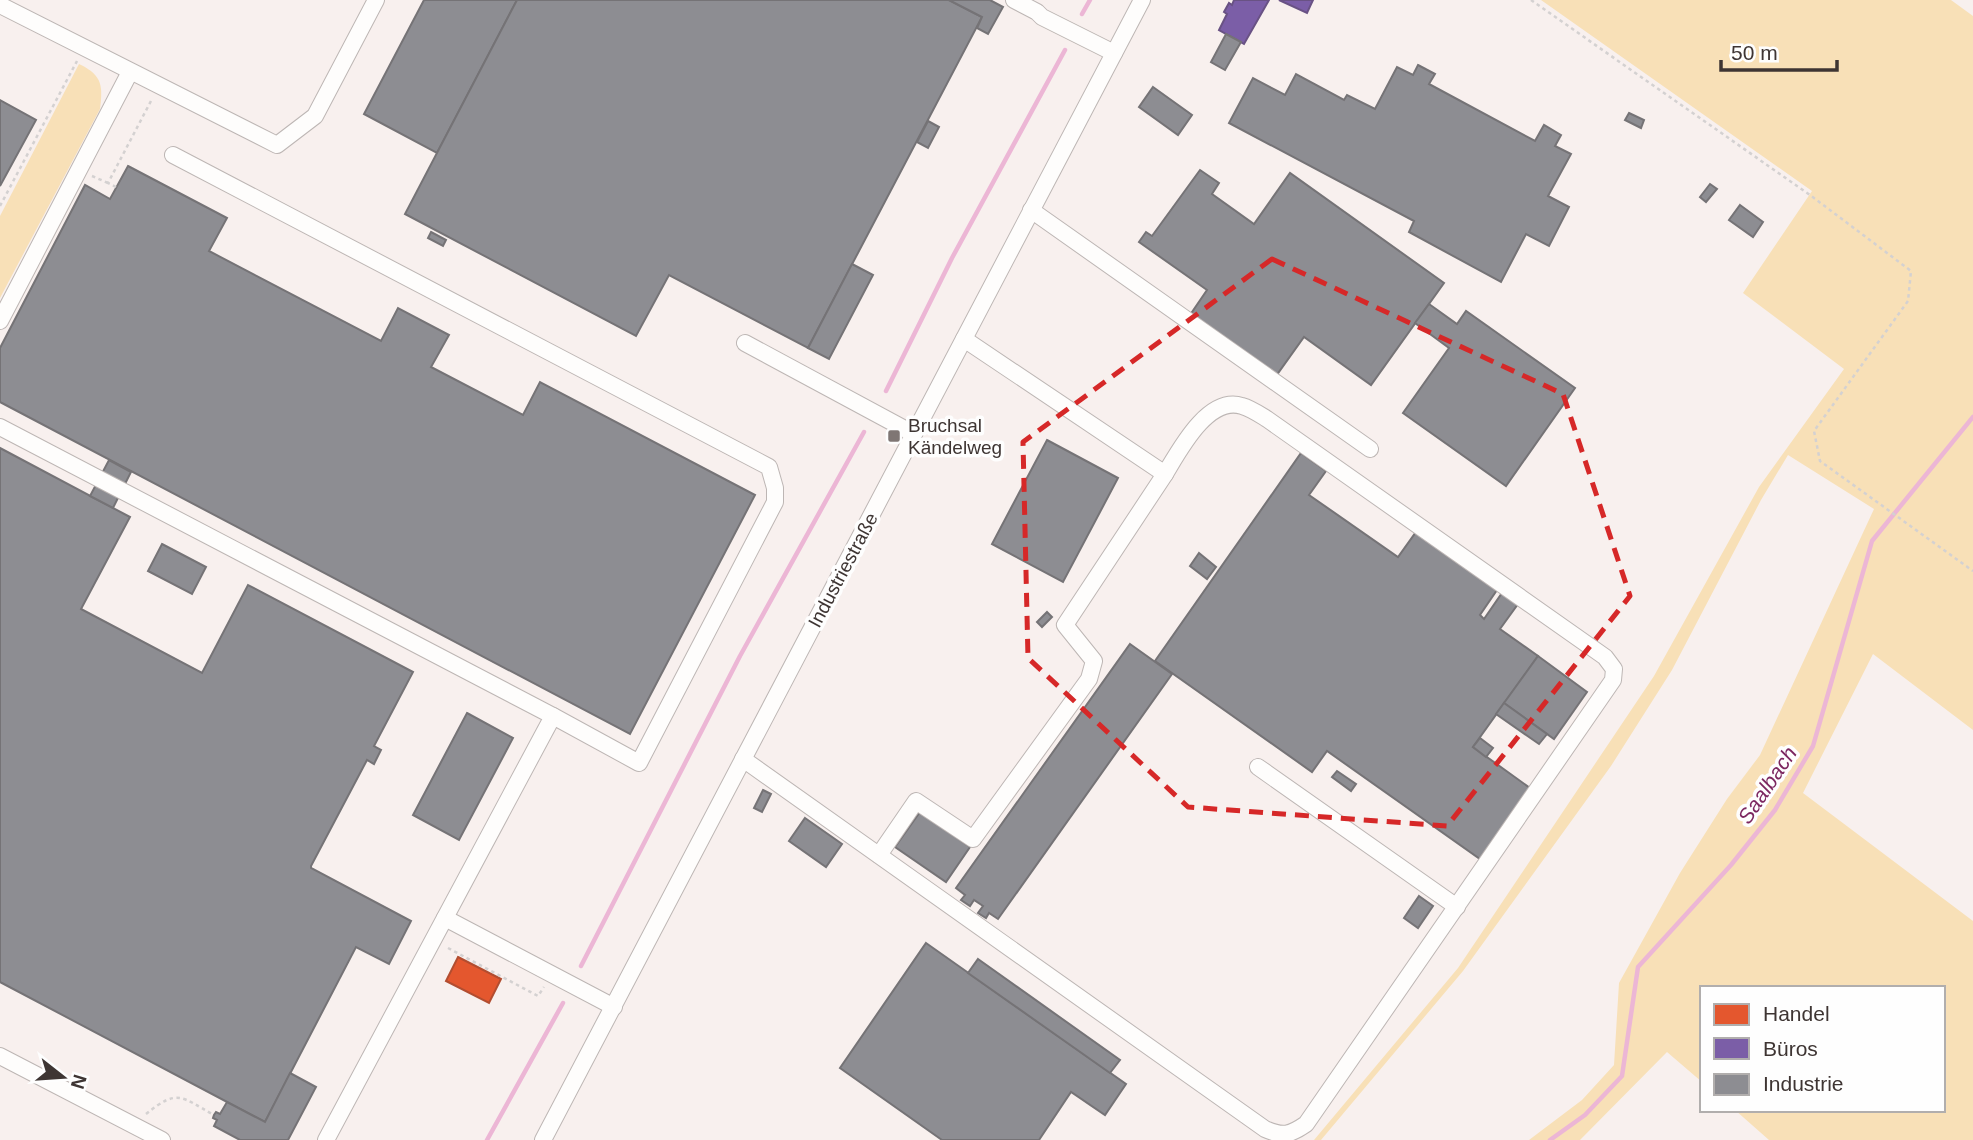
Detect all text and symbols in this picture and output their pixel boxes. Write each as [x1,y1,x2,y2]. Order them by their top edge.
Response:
scale bar [1721,28,1836,72]
text: 50 m [1731,41,1778,64]
place label: Bruchsal Kändelweg [908,415,1002,458]
marker: Bruchsal Kändelweg [886,428,902,444]
street label: Industriestraße [804,509,882,631]
water label: Saalbach [1733,742,1801,828]
legend [1700,986,1945,1112]
text: Handel [1763,1002,1830,1025]
text: Büros [1763,1037,1818,1060]
north arrow [28,1042,98,1112]
text: N [67,1072,91,1091]
text: Industrie [1763,1072,1844,1095]

